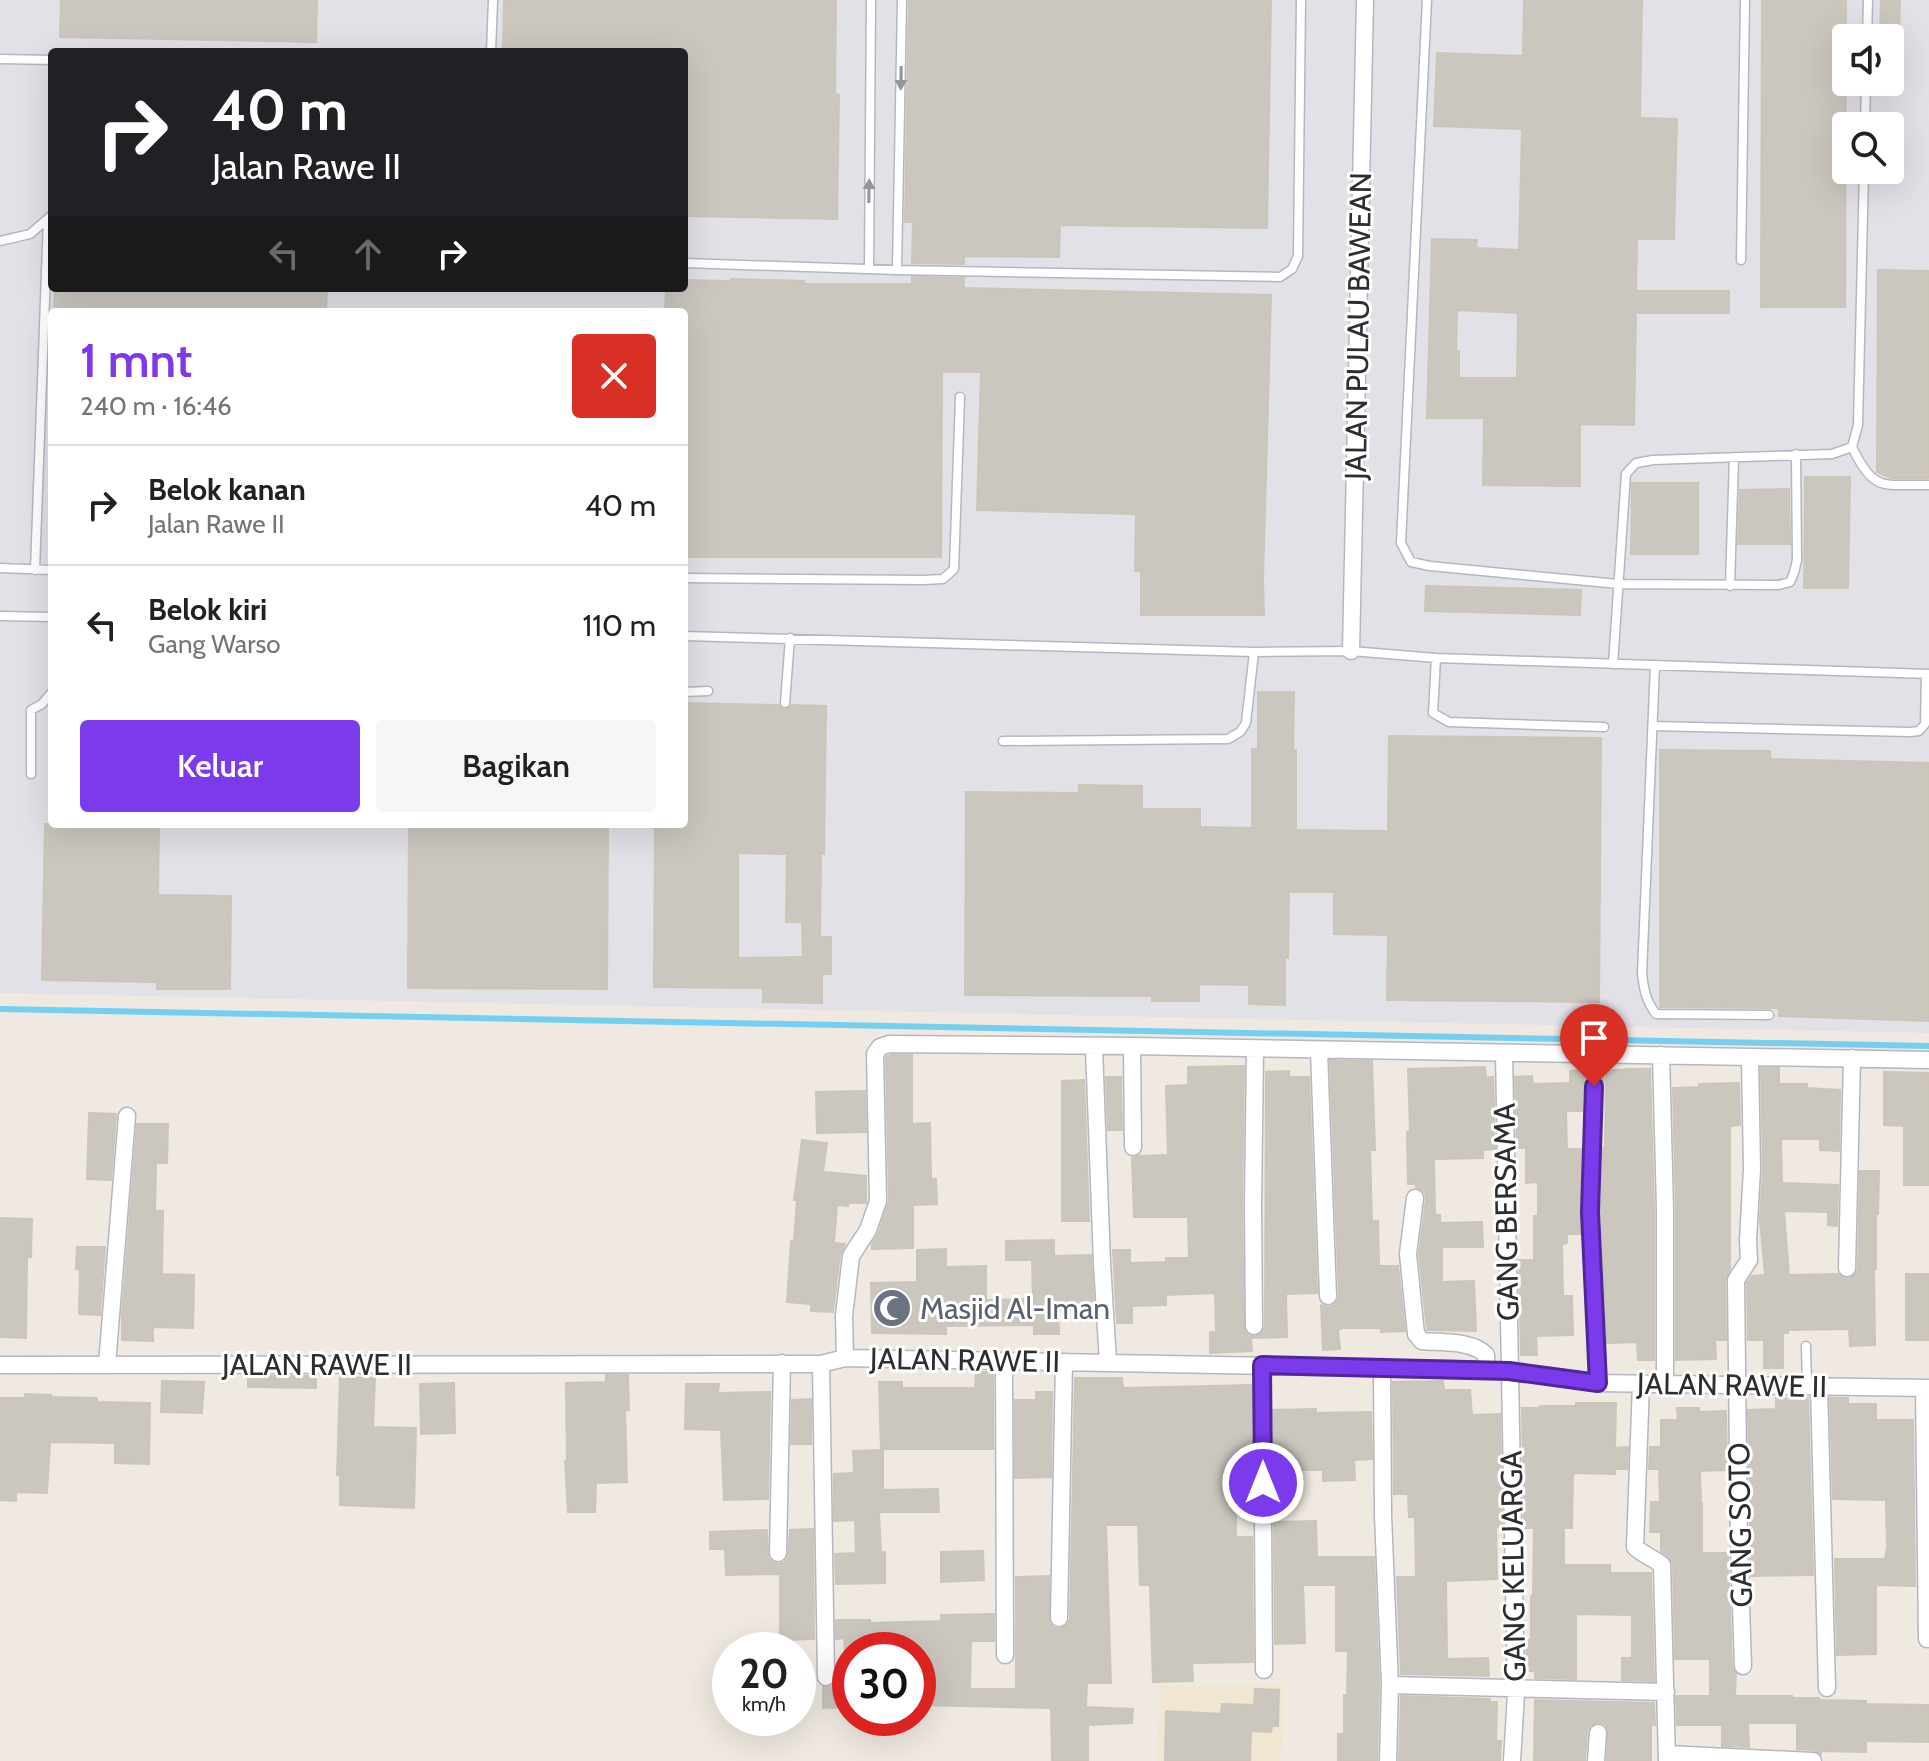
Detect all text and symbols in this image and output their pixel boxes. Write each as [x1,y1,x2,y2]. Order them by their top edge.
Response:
map controls [1832,24,1904,184]
button: sound [1832,24,1904,96]
one-way arrow [894,66,907,91]
text: 40 m [212,76,348,144]
icon: right [80,80,184,184]
button: search [1832,112,1904,184]
text: Jalan Rawe II [212,144,401,188]
street label: JALAN PULAU BAWEAN [1337,172,1379,481]
one-way arrow [863,178,876,203]
icon: left [262,232,306,276]
icon: ahead [346,232,390,276]
icon: right [430,232,474,276]
text: 1 mnt [80,331,192,389]
button: close [572,334,656,418]
text: 240 m · 16:46 [80,390,232,422]
text: Belok kanan [148,471,306,508]
icon: right [80,483,124,527]
text: 40 m [585,487,656,524]
text: Jalan Rawe II [148,508,285,540]
text: Belok kiri [148,591,267,628]
icon: left [80,603,124,647]
text: 110 m [582,607,656,644]
text: Gang Warso [148,628,281,660]
button: Keluar [80,720,360,812]
button: Bagikan [376,720,656,812]
pin [1560,1004,1628,1086]
icon: arrive [1572,1016,1616,1060]
street label: GANG BERSAMA [1486,1102,1526,1321]
mosque icon: Masjid Al-Iman [871,1287,913,1329]
place label: Masjid Al-Iman [920,1290,1110,1327]
street label: JALAN RAWE II [869,1340,1060,1380]
street label: JALAN RAWE II [221,1346,412,1383]
street label: JALAN RAWE II [1636,1365,1827,1405]
position arrow [1221,1441,1305,1525]
street label: GANG SOTO [1720,1442,1760,1608]
street label: GANG KELUARGA [1492,1450,1534,1682]
speed limit sign: 30 [832,1632,936,1736]
text: 20 [739,1649,789,1698]
text: km/h [742,1692,786,1716]

